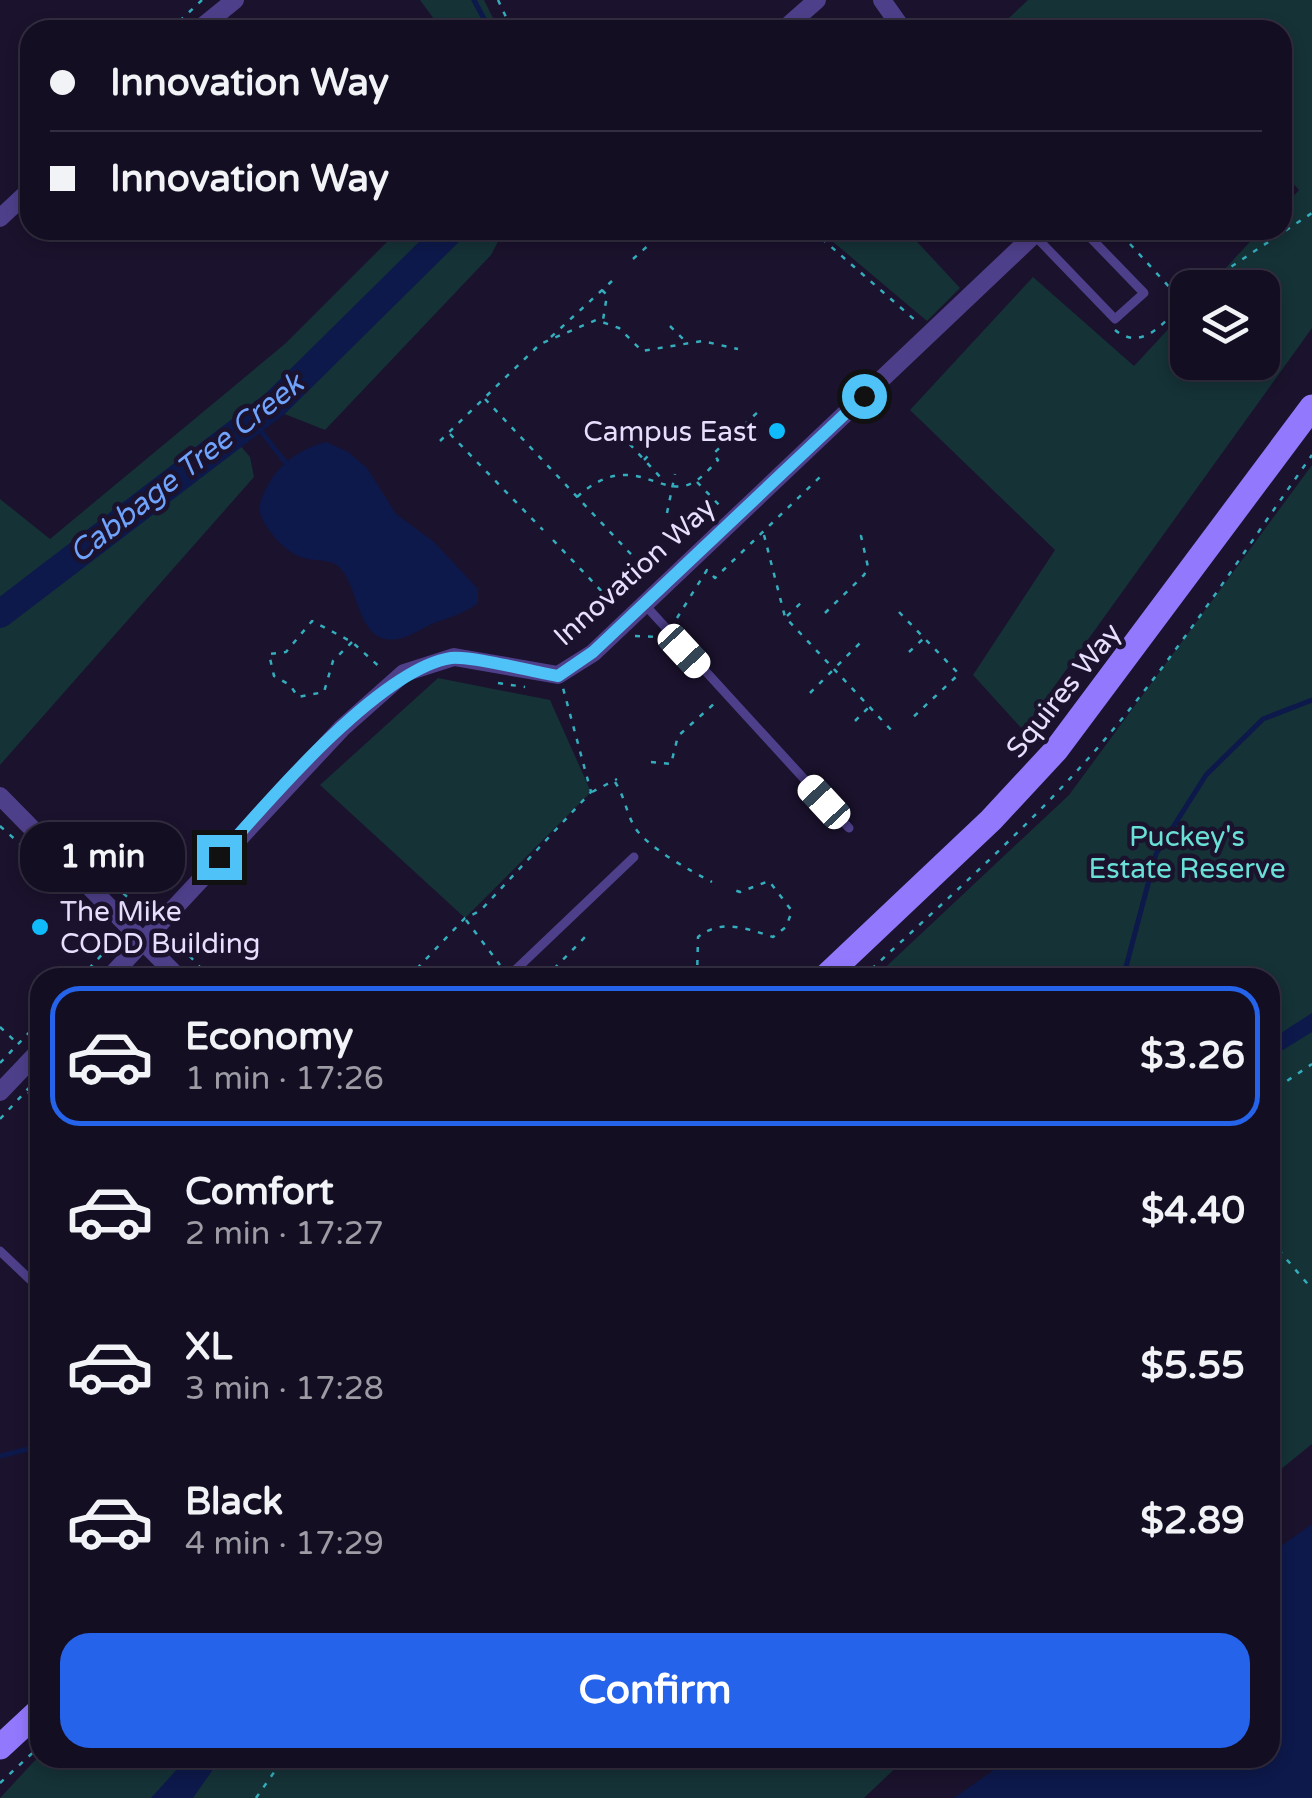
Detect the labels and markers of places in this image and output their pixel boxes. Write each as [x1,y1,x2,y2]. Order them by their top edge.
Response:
place label: Campus East [583,415,757,449]
marker: Campus East [766,420,788,442]
place label: The Mike CODD Building [60,895,261,961]
marker: The Mike CODD Building [29,916,51,938]

